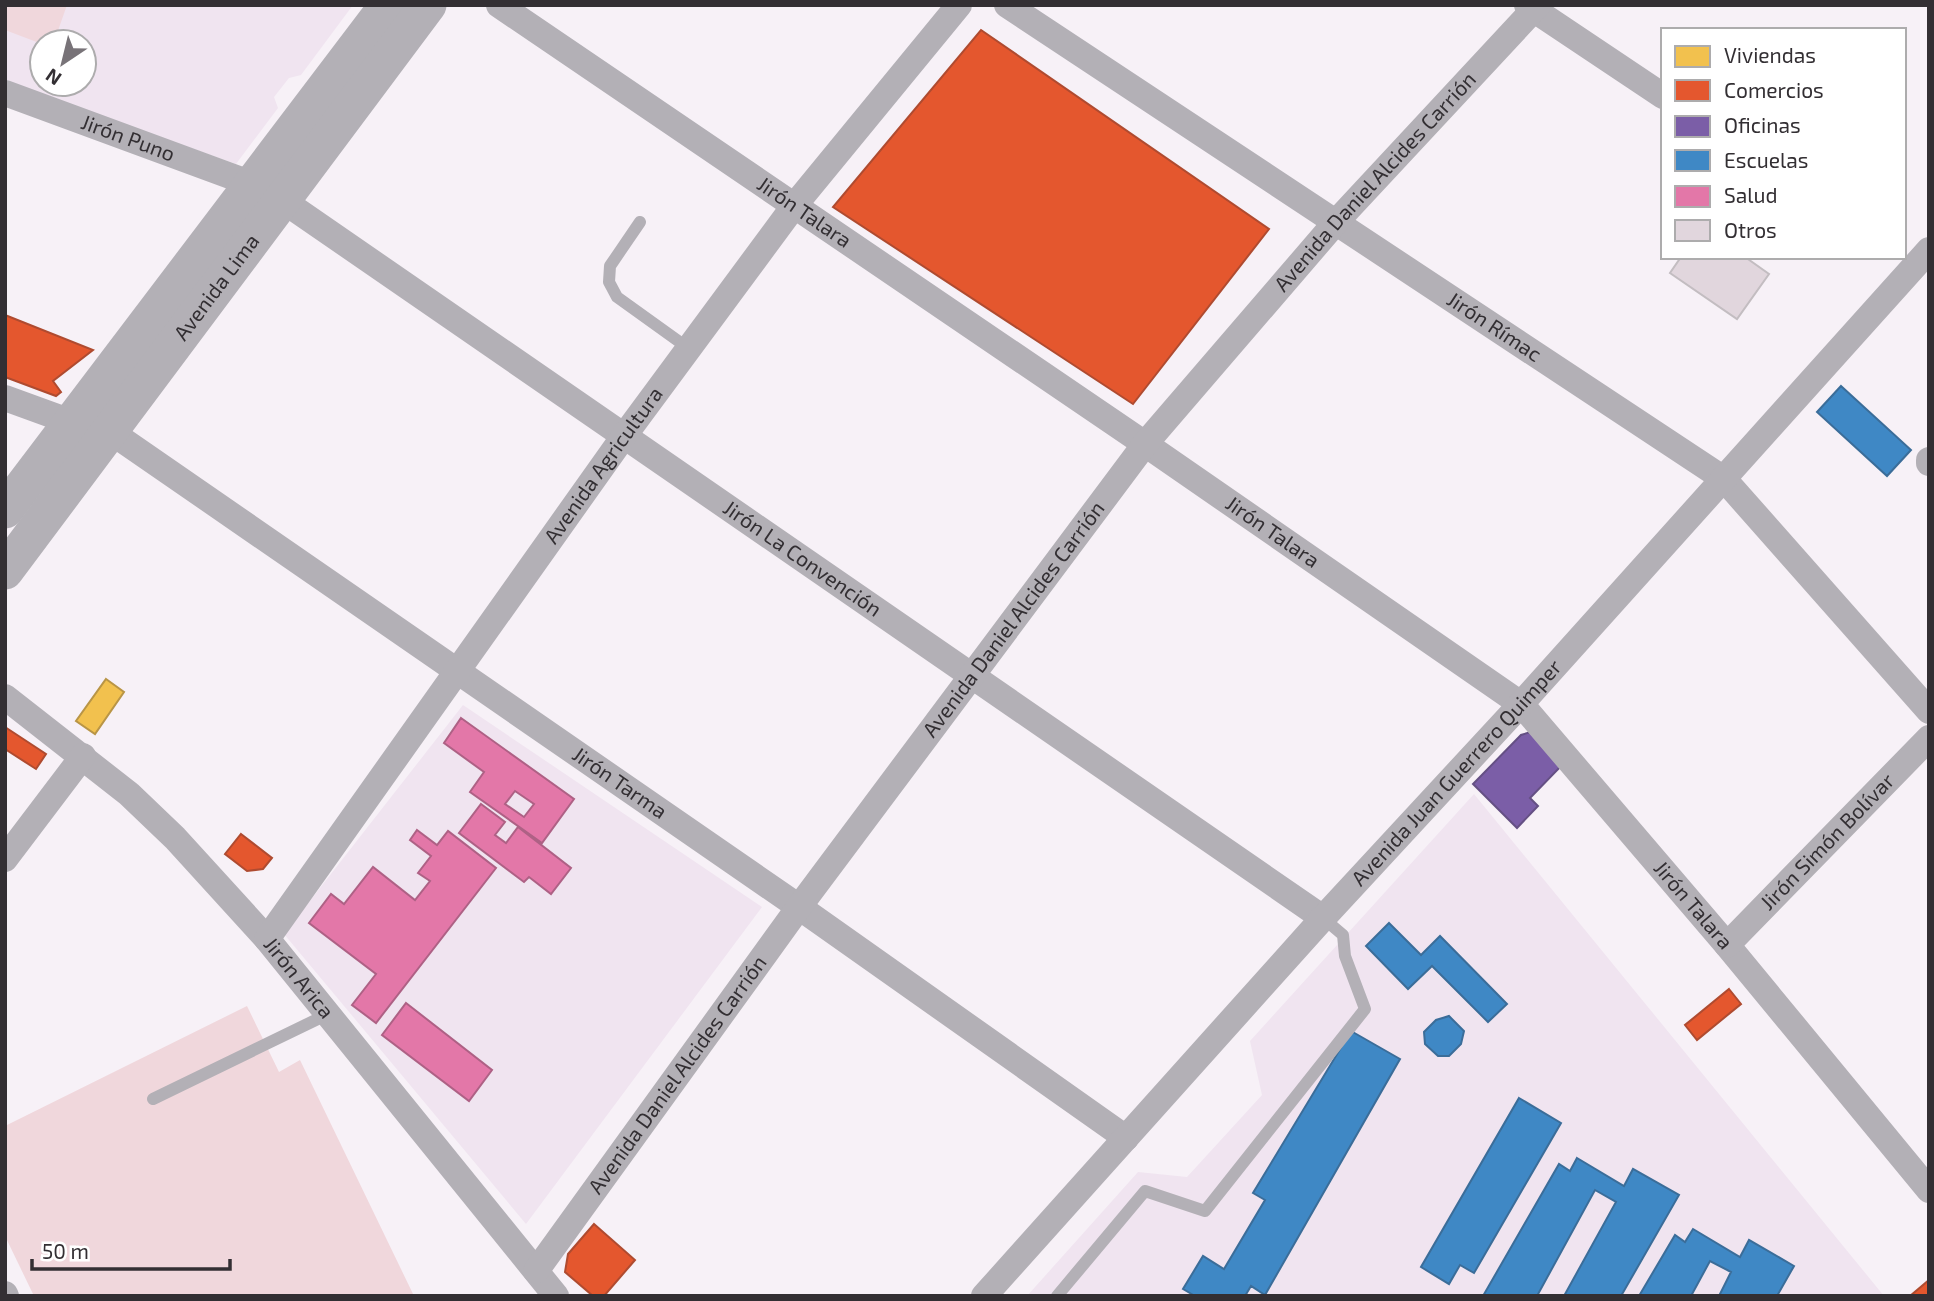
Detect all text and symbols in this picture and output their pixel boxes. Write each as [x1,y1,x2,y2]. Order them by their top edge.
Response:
north arrow [28,28,98,98]
legend [1661,28,1906,259]
text: Viviendas [1724,42,1816,67]
text: N [41,64,65,91]
street label: Avenida Daniel Alcides Carrión [1268,66,1480,296]
text: Comercios [1724,77,1824,102]
street label: Jirón Puno [78,108,179,166]
text: Oficinas [1724,112,1801,137]
text: Escuelas [1724,147,1808,172]
street label: Jirón Talara [753,170,857,252]
text: Salud [1724,182,1778,207]
text: Otros [1724,217,1777,242]
street label: Avenida Lima [168,228,264,345]
street label: Jirón Rímac [1443,286,1547,366]
street label: Avenida Agricultura [538,381,667,548]
street label: Jirón Talara [1222,490,1325,572]
street label: Jirón La Convención [719,494,887,621]
street label: Avenida Daniel Alcides Carrión [916,496,1109,741]
street label: Avenida Juan Guerrero Quimper [1345,653,1566,890]
street label: Jirón Tarma [568,741,672,823]
street label: Jirón Simón Bolívar [1754,767,1899,914]
street label: Jirón Talara [1649,855,1739,954]
street label: Jirón Arica [259,931,340,1023]
street label: Avenida Daniel Alcides Carrión [582,950,771,1198]
scale bar [32,1228,229,1272]
text: 50 m [42,1238,89,1263]

